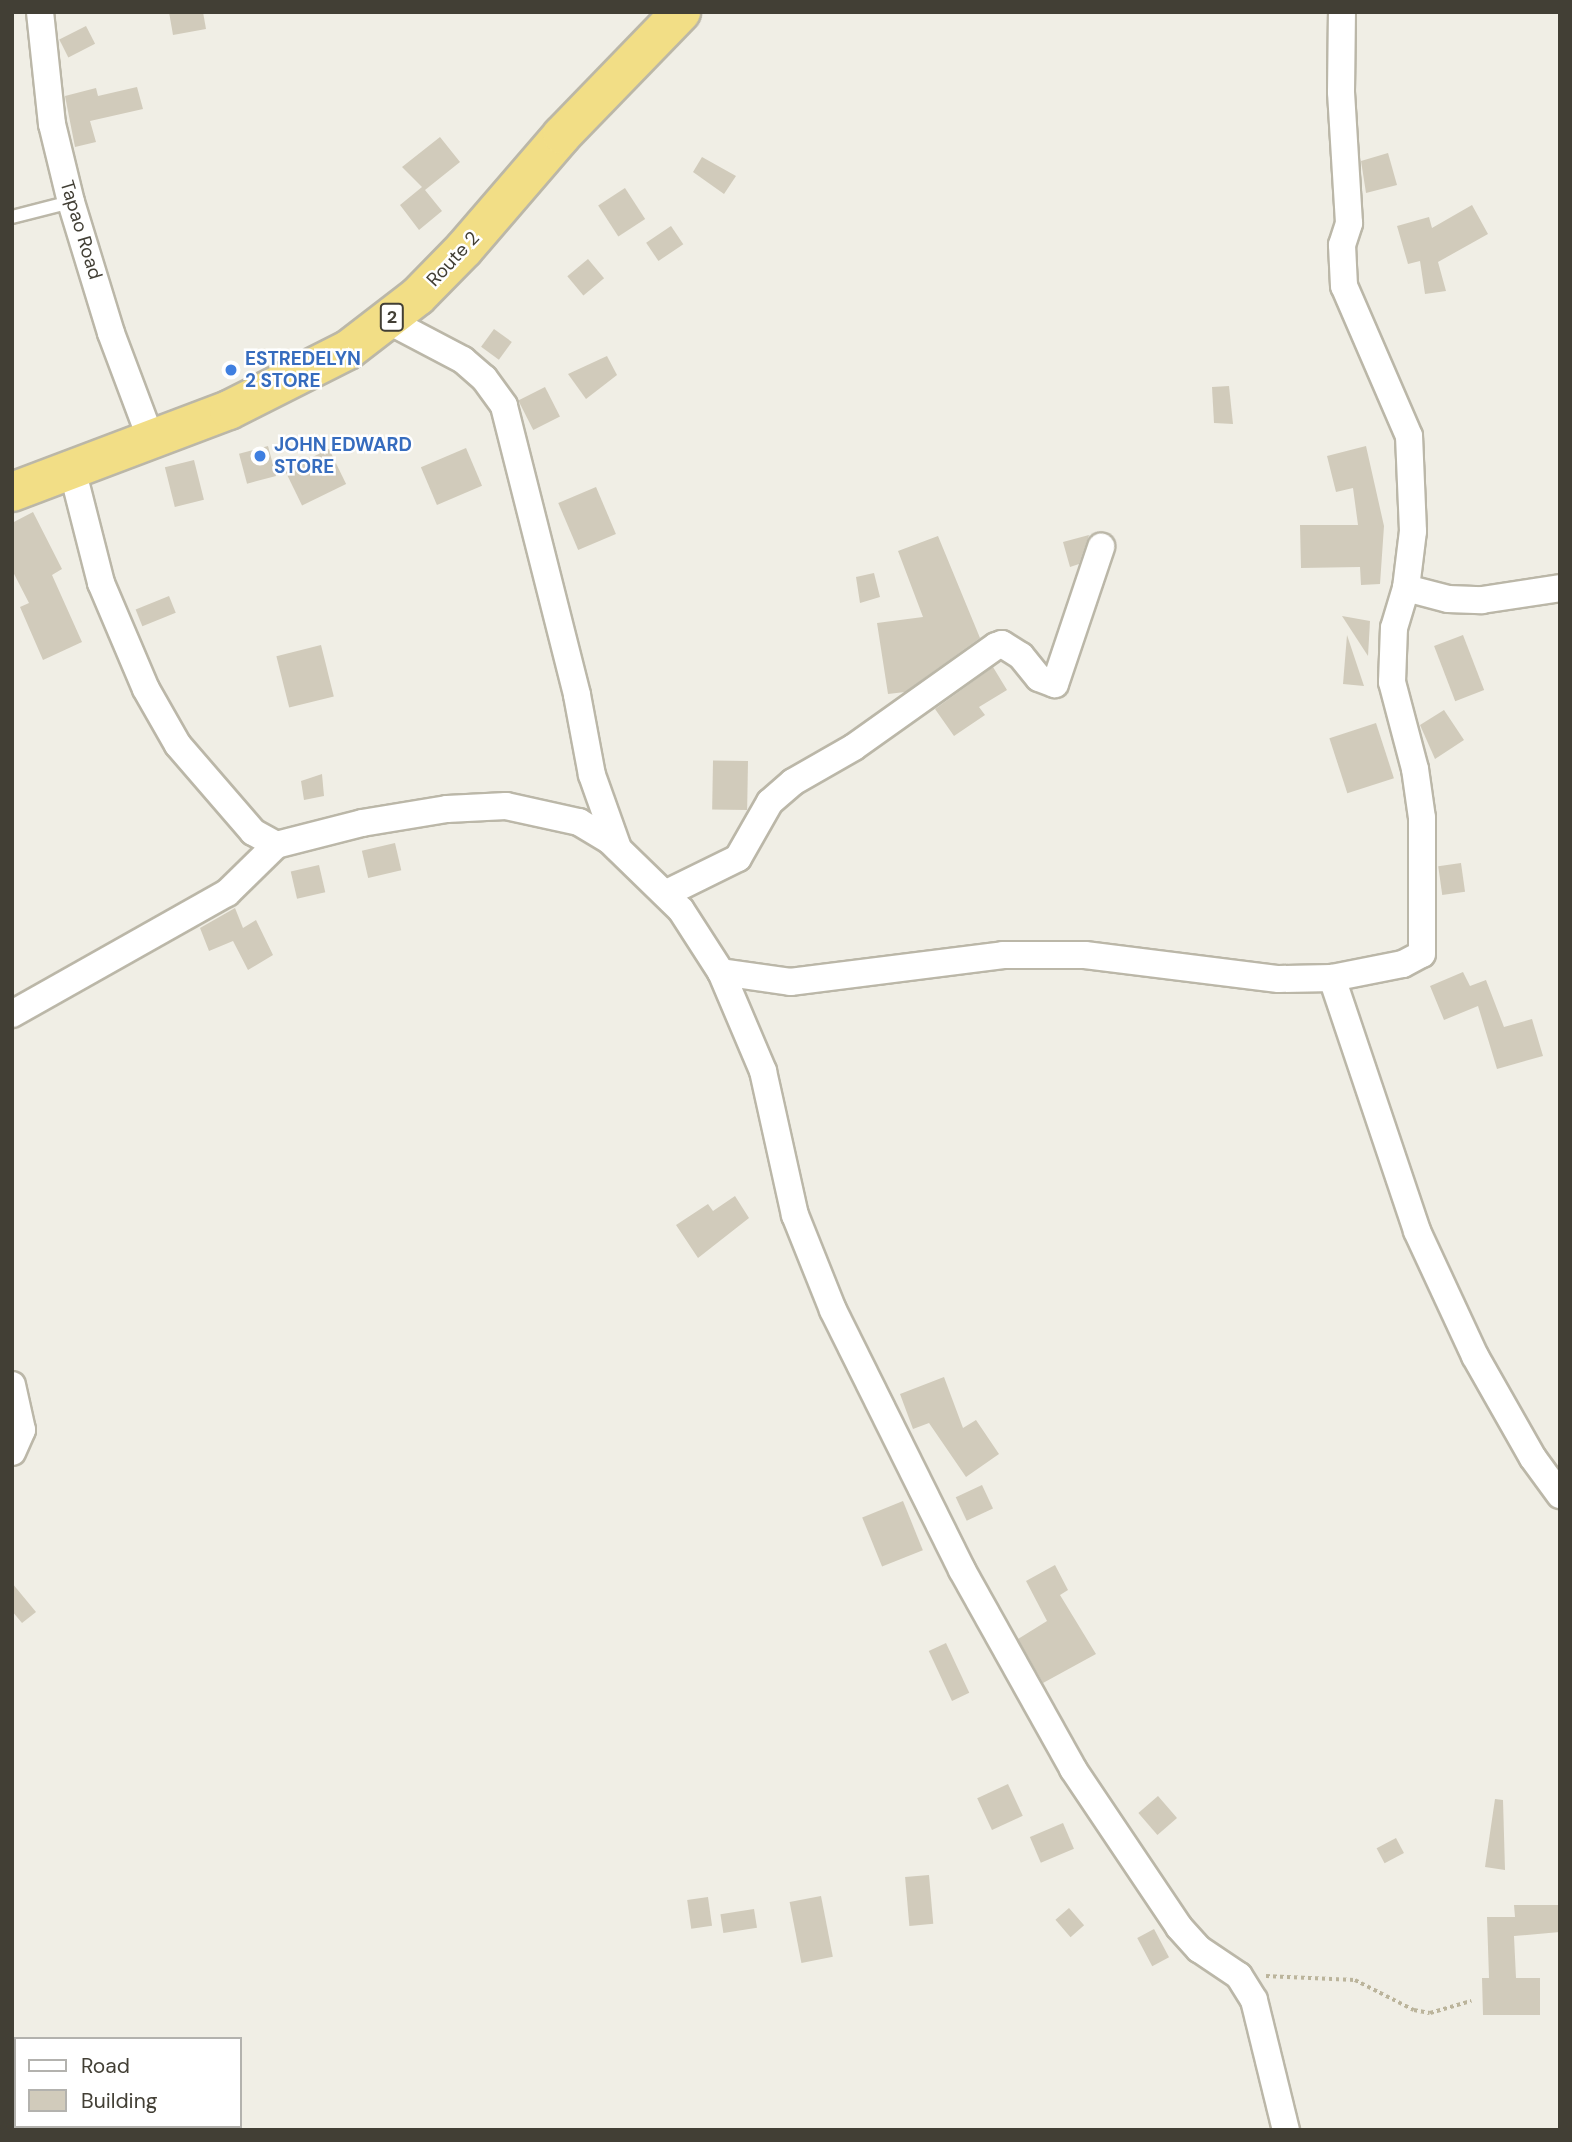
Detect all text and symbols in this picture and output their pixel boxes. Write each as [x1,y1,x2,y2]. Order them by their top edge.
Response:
street label: Tapao Road [55,178,107,282]
street label: Route 2 [422,227,484,291]
road number: 2 [380,302,404,332]
place label: ESTREDELYN 2 STORE [245,348,361,392]
marker: ESTREDELYN 2 STORE [223,362,239,378]
place label: JOHN EDWARD STORE [274,434,412,478]
marker: JOHN EDWARD STORE [252,448,268,464]
legend [14,2037,242,2128]
text: Road [81,2052,130,2080]
text: Building [81,2087,157,2115]

